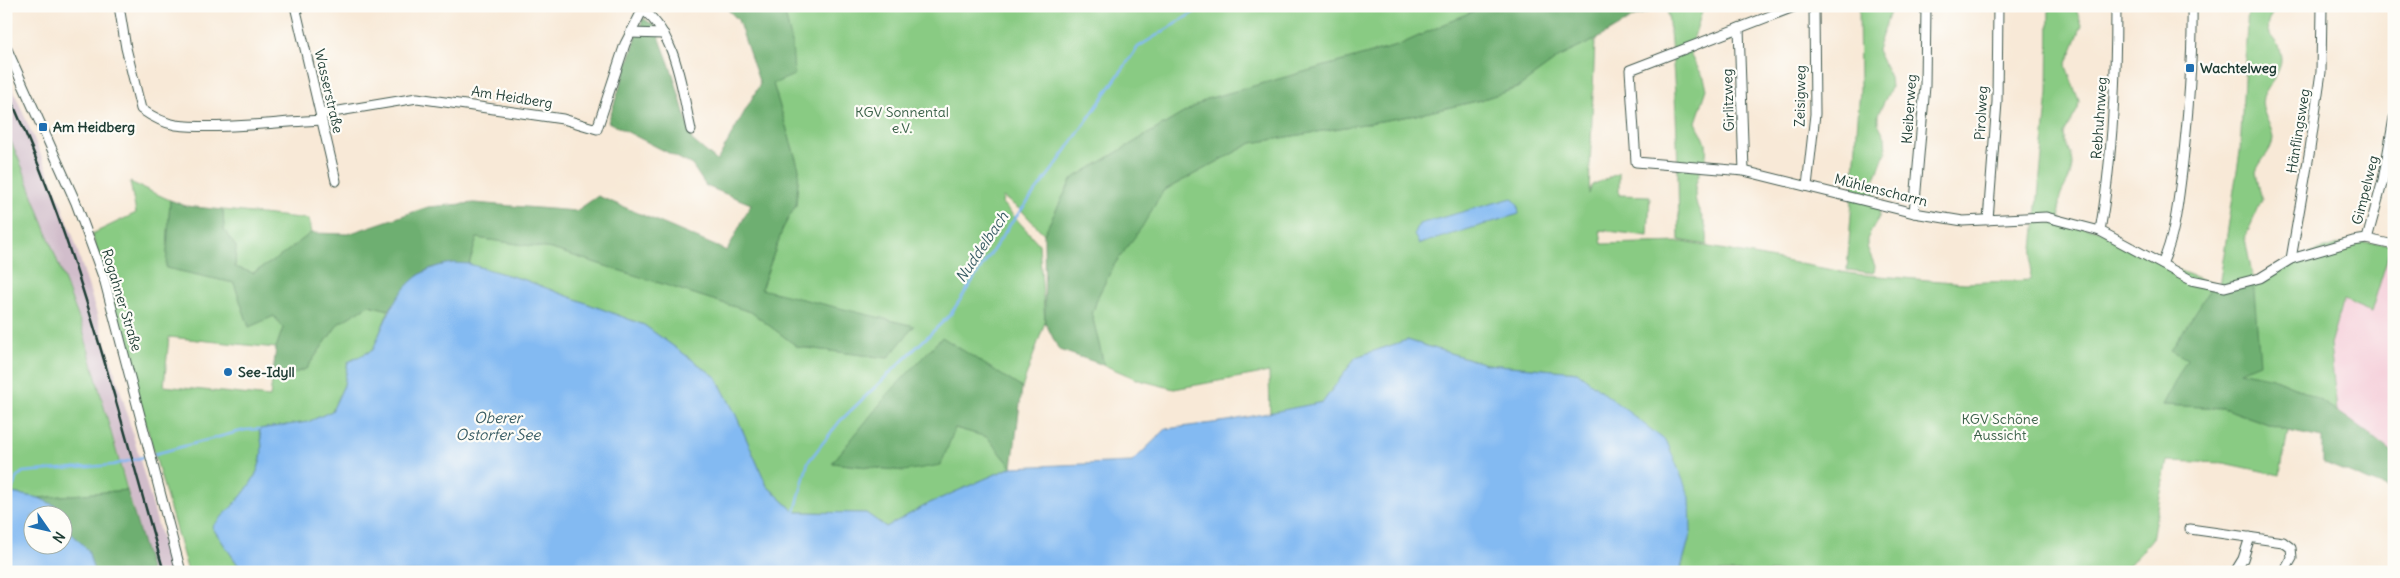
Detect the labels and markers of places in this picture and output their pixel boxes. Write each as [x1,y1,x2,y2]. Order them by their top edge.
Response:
place label: Wachtelweg [2200,59,2277,77]
marker: Wachtelweg [2184,62,2196,74]
place label: Am Heidberg [53,118,135,136]
marker: Am Heidberg [37,121,49,133]
place label: See-Idyll [238,363,295,381]
marker: See-Idyll [222,366,234,378]

